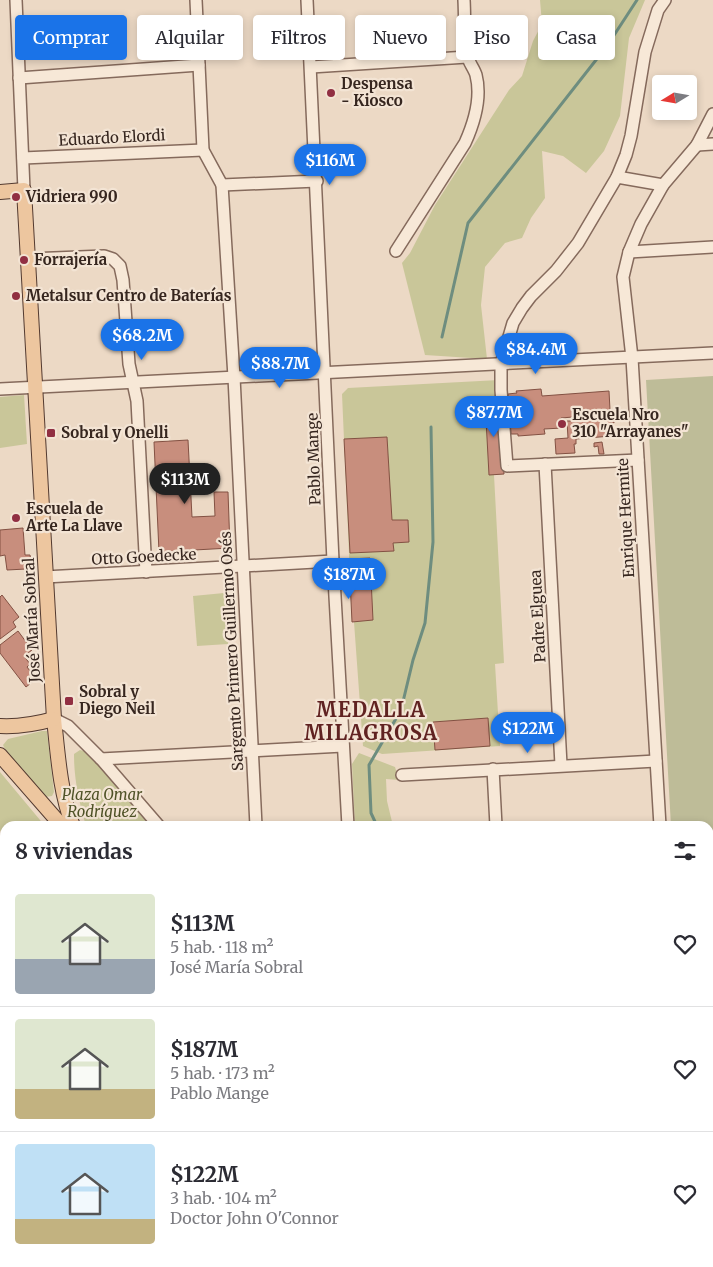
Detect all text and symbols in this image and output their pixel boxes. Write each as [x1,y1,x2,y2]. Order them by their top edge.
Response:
chip: Comprar [15,15,127,60]
chip: Alquilar [137,15,243,60]
chip: Filtros [253,15,345,60]
chip: Nuevo [355,15,446,60]
chip: Piso [456,15,528,60]
chip: Casa [538,15,615,60]
place label: Despensa - Kiosco [341,74,413,110]
north arrow [652,75,698,120]
map controls [652,75,697,120]
marker: Despensa - Kiosco [325,87,337,99]
street label: Eduardo Elordi [58,125,166,150]
pin: $116M [295,144,365,186]
text: $116M [305,150,355,170]
place label: Vidriera 990 [25,187,118,206]
marker: Vidriera 990 [10,191,22,203]
place label: Forrajería [34,250,108,269]
marker: Forrajería [18,254,30,266]
place label: Metalsur Centro de Baterías [26,286,232,305]
marker: Metalsur Centro de Baterías [10,290,22,302]
pin: $68.2M [101,318,183,361]
text: $68.2M [112,325,172,345]
pin: $84.4M [495,332,577,375]
text: $84.4M [506,339,566,359]
pin: $88.7M [239,346,321,389]
text: $88.7M [251,353,310,373]
pin: $87.7M [453,396,535,438]
text: $87.7M [466,402,522,422]
place label: Escuela Nro 310 "Arrayanes" [572,405,689,441]
street label: Pablo Mange [302,412,325,506]
marker: Escuela Nro 310 "Arrayanes" [556,418,568,430]
place label: Sobral y Onelli [61,423,169,442]
marker: Sobral y Onelli [45,427,57,439]
street label: Enrique Hermite [613,457,638,578]
pin: $113M [150,462,220,505]
text: $113M [160,469,210,489]
place label: Escuela de Arte La Llave [25,499,122,535]
marker: Escuela de Arte La Llave [10,512,22,524]
street label: Sargento Primero Guillermo Osés [216,531,247,771]
street label: Otto Goedecke [91,544,197,569]
street label: José María Sobral [19,557,44,684]
pin: $187M [314,558,384,600]
text: $187M [323,564,375,584]
street label: Padre Elguea [526,569,549,663]
place label: Sobral y Diego Neil [79,682,155,718]
marker: Sobral y Diego Neil [63,695,75,707]
district label: MEDALLA MILAGROSA [304,697,438,745]
pin: $122M [493,712,563,754]
text: $122M [502,718,554,738]
park label: Plaza Omar Rodríguez [62,785,143,821]
icon: filters [671,837,699,865]
text: 8 viviendas [15,838,133,865]
text: $113M [170,910,235,937]
icon: home [55,914,115,974]
icon: heart [671,930,699,958]
text: 5 hab. · 118 m² [170,937,274,957]
text: José María Sobral [170,957,303,977]
text: $187M [170,1036,238,1063]
icon: home [55,1039,115,1099]
icon: heart [671,1055,699,1083]
text: 5 hab. · 173 m² [170,1063,275,1083]
text: Pablo Mange [170,1083,269,1103]
text: $122M [170,1161,239,1188]
icon: home [55,1164,115,1224]
icon: heart [671,1180,699,1208]
text: 3 hab. · 104 m² [170,1188,277,1208]
text: Doctor John O'Connor [170,1208,339,1228]

